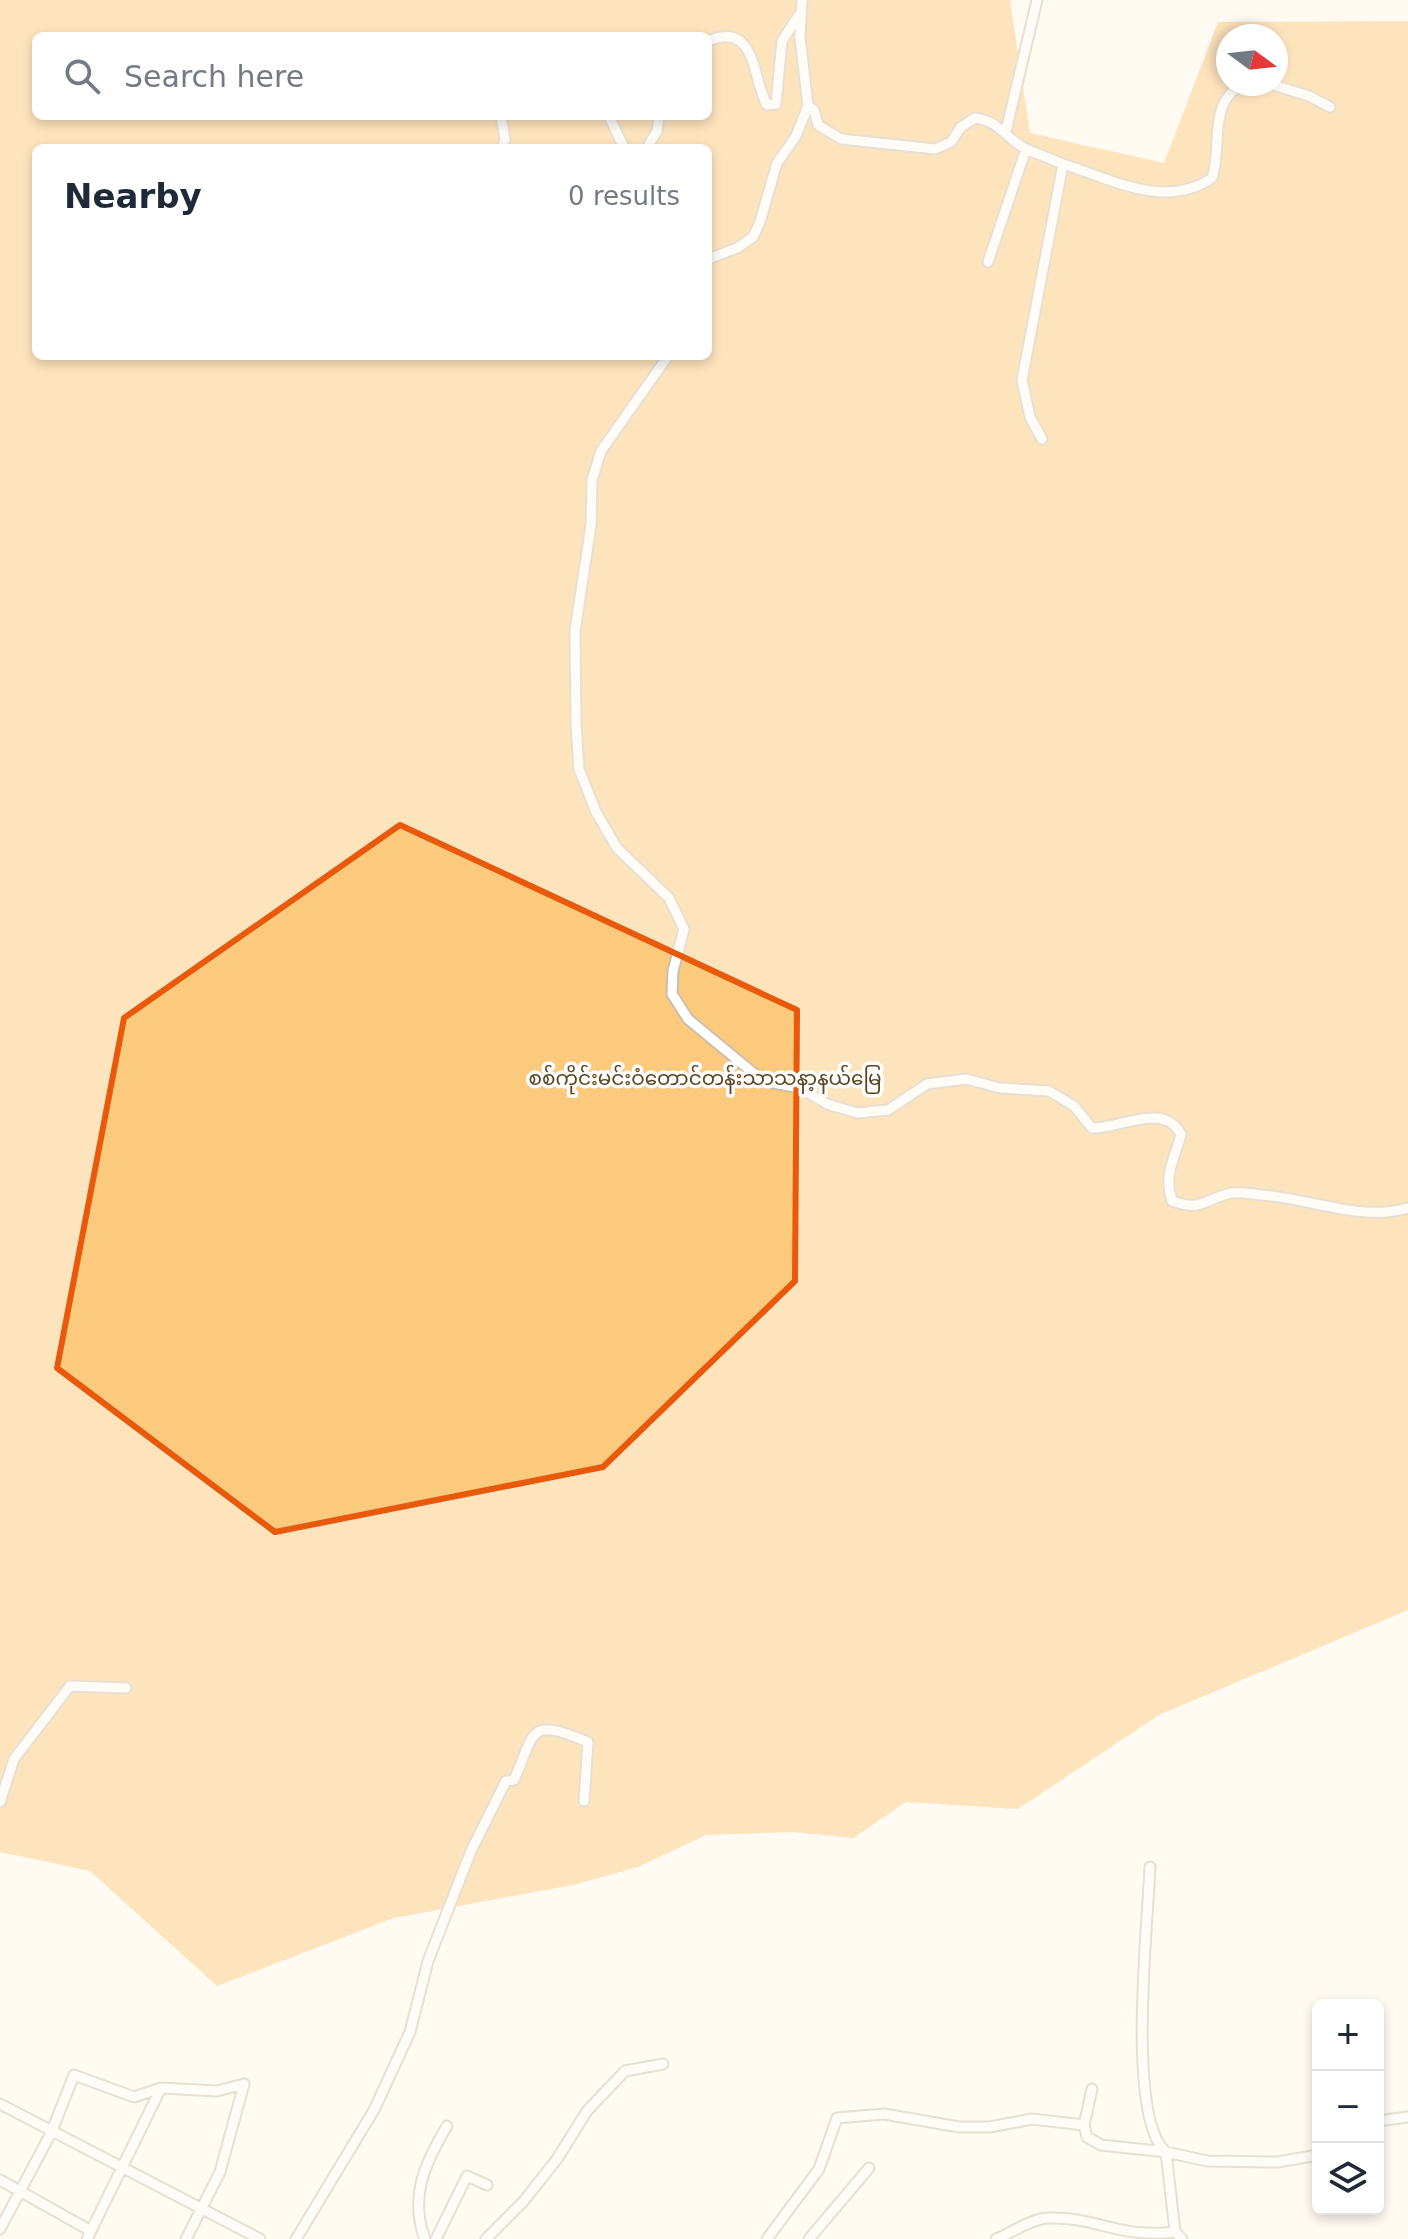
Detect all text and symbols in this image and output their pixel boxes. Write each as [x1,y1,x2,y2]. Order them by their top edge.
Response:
north arrow [1216,24,1288,96]
search box [32,32,712,120]
icon: search [60,54,104,98]
text: Search here [124,59,304,94]
text: Nearby [64,176,202,216]
text: 0 results [568,181,680,211]
park label: စစ်ကိုင်းမင်းဝံတောင်တန်းသာသနာ့နယ်မြေ [528,1064,882,1095]
map controls [1312,1999,1384,2215]
button: + [1312,1999,1384,2071]
button: − [1312,2071,1384,2143]
button: layers [1312,2143,1384,2215]

